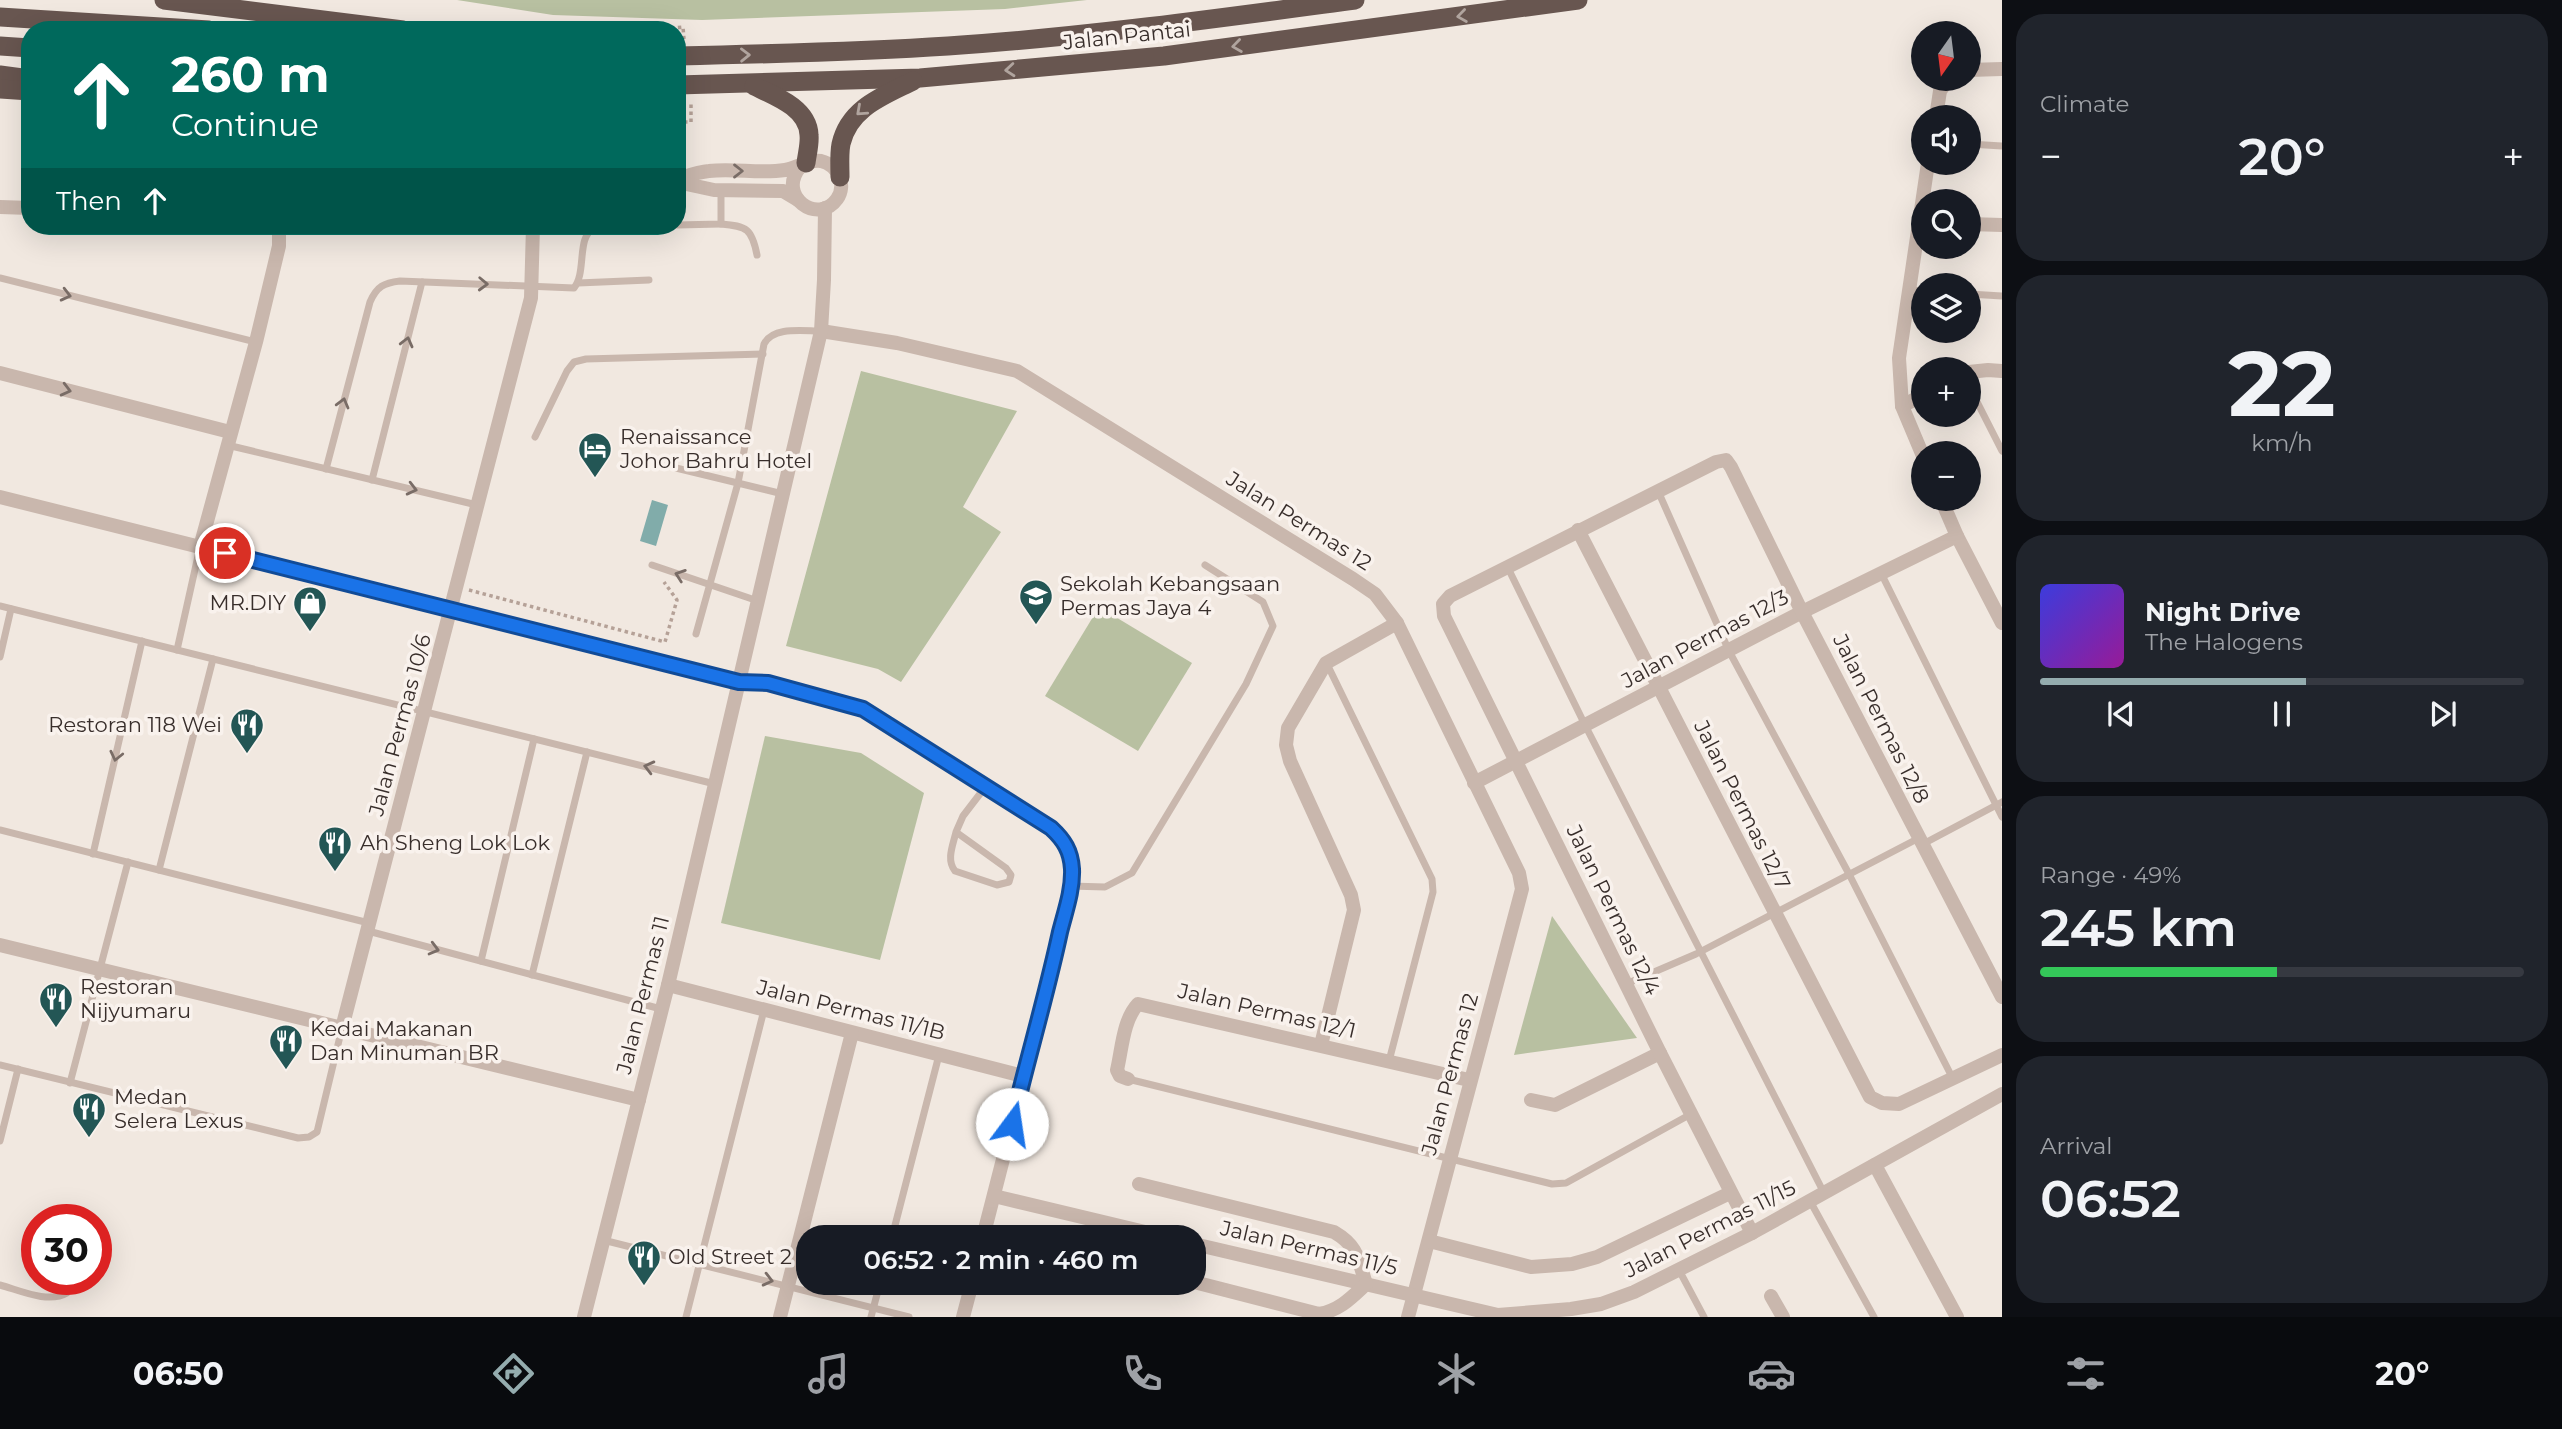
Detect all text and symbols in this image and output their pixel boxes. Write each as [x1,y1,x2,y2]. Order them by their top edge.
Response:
one-way arrow [1456,8,1468,23]
street label: Jalan Pantai [1061,16,1192,55]
north arrow [1911,21,1981,91]
map controls [1911,21,1981,511]
one-way arrow [1231,39,1242,54]
text: 260 m [171,45,330,104]
one-way arrow [740,47,751,62]
icon: ahead [56,49,147,140]
one-way arrow [1005,62,1016,77]
text: Climate [2040,90,2129,118]
one-way arrow [856,103,869,115]
text: Continue [171,105,319,144]
button: sound [1911,105,1981,175]
text: 20° [2238,125,2326,188]
text: − [2040,133,2062,180]
text: + [2502,133,2524,180]
one-way arrow [734,163,744,179]
icon: ahead [136,182,174,220]
text: Then [56,185,122,217]
button: search [1911,189,1981,259]
button: layers [1911,273,1981,343]
one-way arrow [478,277,489,292]
one-way arrow [60,287,72,301]
text: 22 [2228,328,2336,439]
one-way arrow [399,336,413,348]
button: + [1911,357,1981,427]
one-way arrow [60,382,72,396]
one-way arrow [335,397,349,409]
place label: Renaissance Johor Bahru Hotel [619,424,812,473]
text: km/h [2251,429,2313,457]
hotel icon: Renaissance Johor Bahru Hotel [576,430,614,479]
button: − [1911,441,1981,511]
street label: Jalan Permas 12 [1221,465,1376,575]
one-way arrow [406,481,418,495]
pin [195,523,255,583]
icon: arrive [206,534,244,572]
one-way arrow [675,569,687,583]
place label: Sekolah Kebangsaan Permas Jaya 4 [1060,571,1280,620]
school or university icon: Sekolah Kebangsaan Permas Jaya 4 [1017,577,1055,626]
shop icon: MR.DIY [291,584,329,633]
street label: Jalan Permas 12/3 [1616,584,1792,694]
place label: MR.DIY [210,590,287,615]
text: Night Drive [2145,596,2301,628]
text: The Halogens [2145,628,2303,656]
street label: Jalan Permas 12/8 [1828,629,1935,808]
street label: Jalan Permas 10/6 [363,631,436,820]
icon: previous [2102,695,2140,733]
icon: pause [2263,695,2301,733]
icon: next [2424,695,2462,733]
restaurant icon: Restoran 118 Wei [228,706,266,755]
place label: Restoran 118 Wei [48,712,222,737]
street label: Jalan Permas 12/7 [1689,715,1796,893]
one-way arrow [110,750,124,762]
one-way arrow [643,761,655,775]
street label: Jalan Permas 12/4 [1561,820,1666,999]
restaurant icon: Ah Sheng Lok Lok [316,824,354,873]
place label: Ah Sheng Lok Lok [360,830,550,855]
text: Range · 49% [2040,861,2181,889]
text: 245 km [2040,896,2237,959]
street label: Jalan Permas 11 [611,913,674,1077]
one-way arrow [427,940,439,955]
place label: Restoran Nijyumaru [80,974,191,1023]
street label: Jalan Permas 11/1B [753,974,948,1045]
street label: Jalan Permas 12/1 [1175,978,1358,1043]
restaurant icon: Restoran Nijyumaru [37,980,75,1029]
street label: Jalan Permas 12 [1416,990,1483,1158]
place label: Kedai Makanan Dan Minuman BR [310,1016,499,1065]
restaurant icon: Kedai Makanan Dan Minuman BR [267,1022,305,1071]
place label: Medan Selera Lexus [114,1084,243,1133]
position arrow [975,1087,1049,1161]
restaurant icon: Medan Selera Lexus [70,1090,108,1139]
text: Arrival [2040,1132,2113,1160]
text: 06:52 [2040,1167,2181,1230]
street label: Jalan Permas 11/15 [1619,1174,1800,1283]
speed limit sign: 30 [21,1204,112,1295]
street label: Jalan Permas 11/5 [1217,1215,1400,1280]
restaurant icon: Old Street 2 [625,1238,663,1287]
place label: Old Street 2 [668,1244,792,1269]
text: 06:52 · 2 min · 460 m [864,1244,1138,1276]
one-way arrow [761,1272,773,1286]
icon: directions [489,1349,538,1398]
icon: music [804,1349,853,1398]
icon: phone [1118,1349,1167,1398]
icon: climate [1432,1349,1481,1398]
icon: car [1747,1349,1796,1398]
icon: filters [2061,1349,2110,1398]
text: 06:50 [133,1354,224,1393]
text: 20° [2375,1354,2429,1393]

